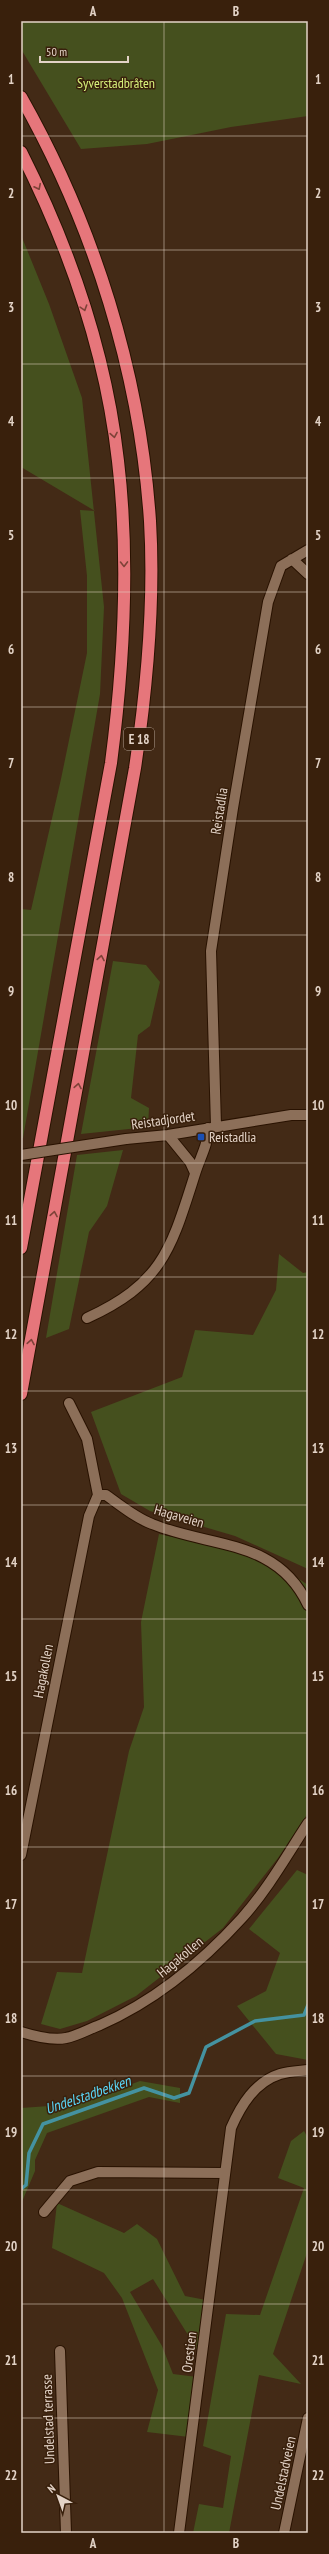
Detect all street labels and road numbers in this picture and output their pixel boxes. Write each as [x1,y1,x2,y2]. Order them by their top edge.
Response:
road number: E 18 [124,728,154,750]
street label: Reistadlia [206,786,232,836]
street label: Reistadjordet [130,1107,196,1133]
street label: Hagaveien [152,1500,206,1532]
street label: Hagakollen [29,1643,57,1699]
street label: Hagakollen [153,1933,207,1981]
street label: Orestien [178,2331,200,2373]
street label: Undelstad terrasse [37,2374,59,2464]
street label: Undelstadveien [266,2434,300,2512]

